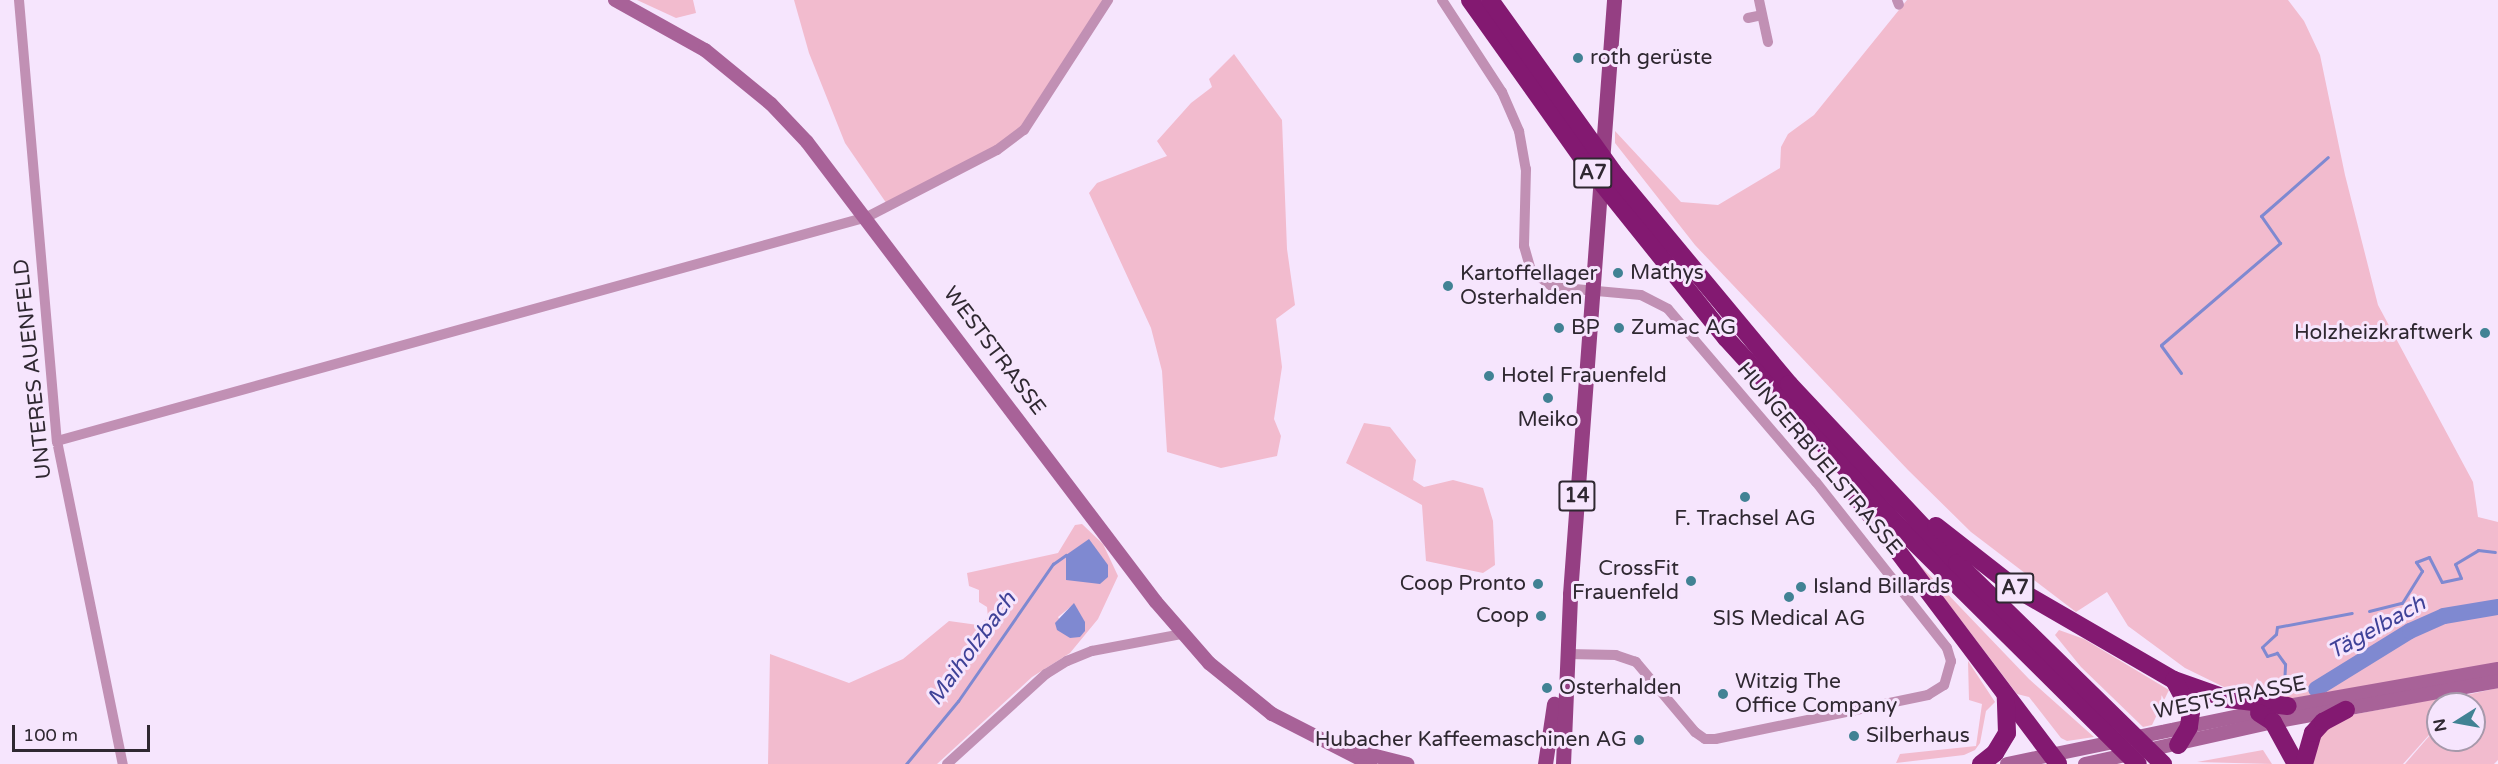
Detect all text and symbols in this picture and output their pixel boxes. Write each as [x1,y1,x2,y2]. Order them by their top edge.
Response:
place label: roth gerüste [1590,45,1712,71]
marker: roth gerüste [1571,51,1585,65]
road number: A7 [1572,156,1614,190]
street label: UNTERES AUENFELD [9,258,57,480]
place label: Mathys [1630,260,1704,286]
place label: Kartoffellager Osterhalden [1460,261,1597,311]
marker: Mathys [1611,266,1625,280]
marker: Kartoffellager Osterhalden [1441,279,1455,293]
street label: WESTSTRASSE [937,282,1051,420]
place label: BP [1571,315,1600,341]
place label: Zumac AG [1631,315,1736,341]
place label: Holzheizkraftwerk [2294,320,2473,346]
marker: BP [1552,321,1566,335]
marker: Zumac AG [1612,321,1626,335]
marker: Holzheizkraftwerk [2478,326,2492,340]
street label: HUNGERBÜELSTRASSE [1731,358,1907,560]
place label: Hotel Frauenfeld [1501,363,1667,389]
marker: Hotel Frauenfeld [1482,369,1496,383]
marker: Meiko [1541,391,1555,405]
place label: Meiko [1517,407,1579,433]
road number: 14 [1558,479,1596,513]
marker: F. Trachsel AG [1738,490,1752,504]
place label: F. Trachsel AG [1674,506,1816,532]
place label: CrossFit Frauenfeld [1572,556,1679,606]
place label: Coop Pronto [1400,571,1526,597]
road number: A7 [1994,571,2036,605]
marker: CrossFit Frauenfeld [1684,574,1698,588]
place label: Island Billards [1813,574,1950,600]
marker: Coop Pronto [1531,577,1545,591]
marker: Island Billards [1794,580,1808,594]
water label: Maiholzbach [922,587,1022,711]
marker: SIS Medical AG [1782,590,1796,604]
water label: Tägelbach [2324,590,2430,666]
place label: Coop [1476,603,1529,629]
place label: SIS Medical AG [1713,606,1865,632]
marker: Coop [1534,609,1548,623]
place label: Witzig The Office Company [1735,669,1897,719]
street label: WESTSTRASSE [2152,671,2308,725]
place label: Osterhalden [1559,675,1681,701]
marker: Osterhalden [1540,681,1554,695]
marker: Witzig The Office Company [1716,687,1730,701]
north arrow [2426,692,2486,752]
scale bar [15,713,153,751]
text: N [2429,717,2451,733]
place label: Silberhaus [1866,723,1970,749]
text: 100 m [23,724,78,746]
place label: Hubacher Kaffeemaschinen AG [1315,727,1627,753]
marker: Silberhaus [1847,729,1861,743]
marker: Hubacher Kaffeemaschinen AG [1632,733,1646,747]

